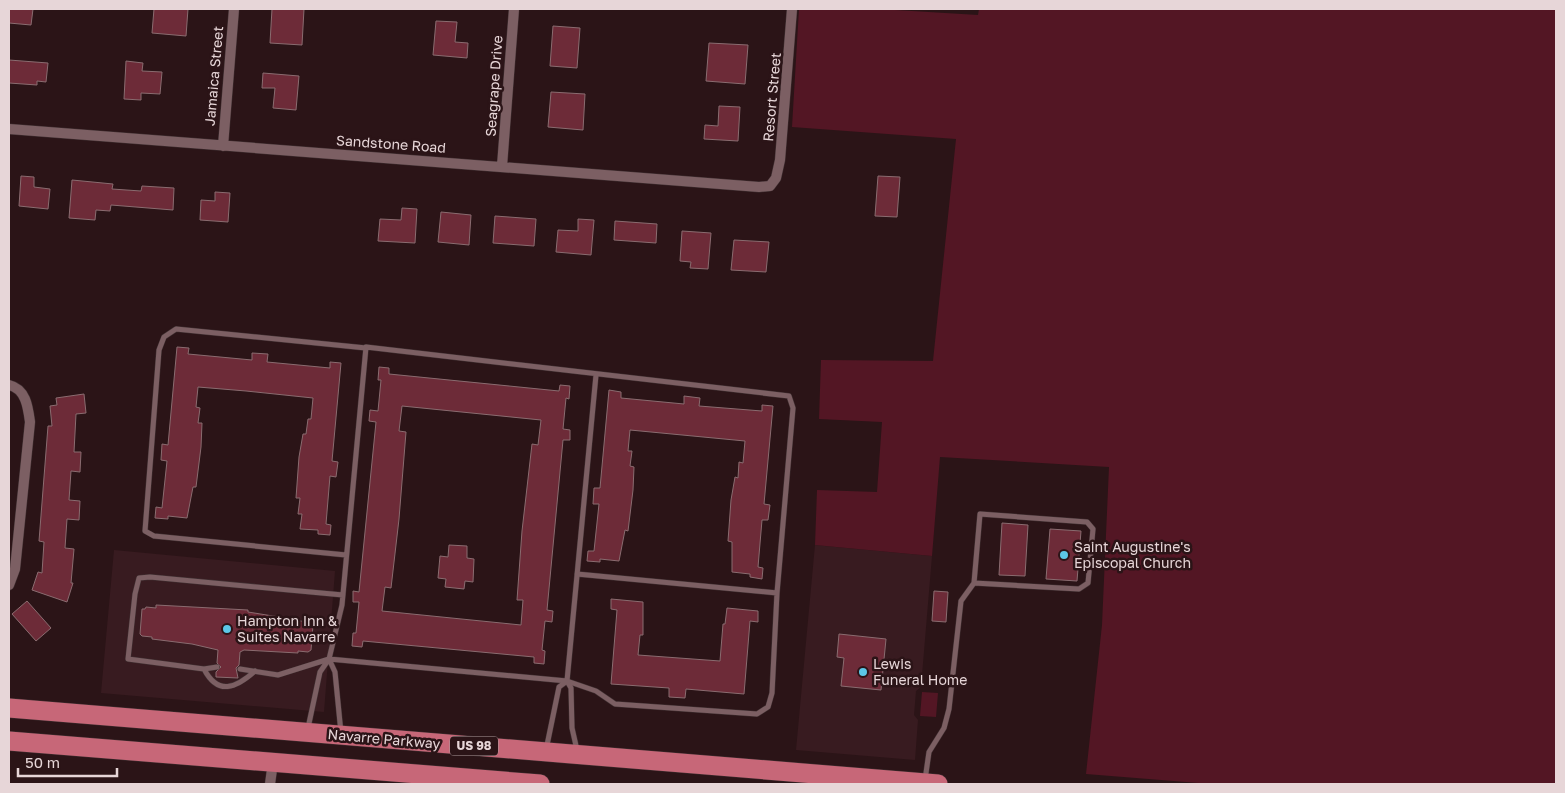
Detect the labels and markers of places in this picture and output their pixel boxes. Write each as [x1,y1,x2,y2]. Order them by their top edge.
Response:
place label: Saint Augustine's Episcopal Church [1074,538,1191,571]
marker: Saint Augustine's Episcopal Church [1058,549,1070,561]
place label: Hampton Inn & Suites Navarre [237,612,338,645]
marker: Hampton Inn & Suites Navarre [221,623,233,635]
place label: Lewis Funeral Home [873,655,967,688]
marker: Lewis Funeral Home [857,666,869,678]

